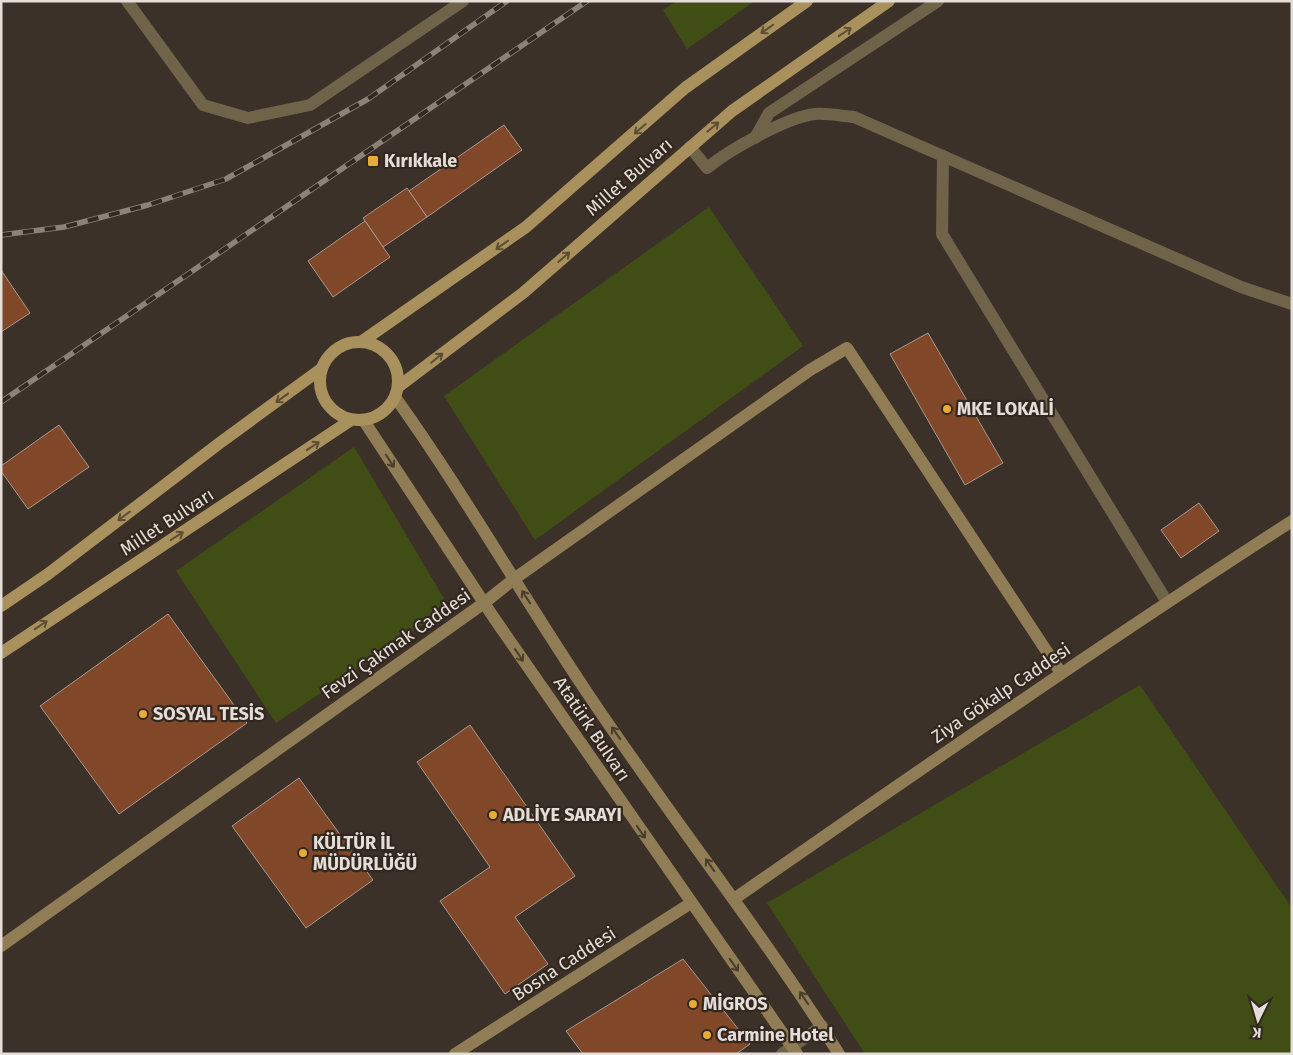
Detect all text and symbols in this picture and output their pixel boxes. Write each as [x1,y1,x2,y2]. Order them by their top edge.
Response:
one-way arrow [760,24,774,34]
one-way arrow [837,27,851,37]
one-way arrow [707,121,720,133]
one-way arrow [633,123,646,135]
street label: Millet Bulvarı [581,133,677,221]
place label: Kırıkkale [384,150,457,172]
marker: Kırıkkale [366,154,380,168]
one-way arrow [496,239,509,250]
one-way arrow [558,251,571,262]
one-way arrow [430,353,443,364]
one-way arrow [275,393,289,403]
place label: MKE LOKALİ [957,398,1054,420]
marker: MKE LOKALİ [941,403,953,415]
one-way arrow [305,441,319,451]
one-way arrow [386,454,396,468]
street label: Millet Bulvarı [116,483,218,561]
one-way arrow [117,511,131,521]
one-way arrow [170,531,184,541]
street label: Fevzi Çakmak Caddesi [317,584,475,704]
one-way arrow [521,590,531,604]
one-way arrow [34,620,48,630]
street label: Ziya Gökalp Caddesi [927,638,1075,748]
one-way arrow [514,648,525,662]
street label: Atatürk Bulvarı [549,673,635,785]
place label: SOSYAL TESİS [153,703,264,725]
marker: SOSYAL TESİS [137,708,149,720]
one-way arrow [611,726,621,740]
place label: ADLİYE SARAYI [502,804,622,826]
marker: ADLİYE SARAYI [487,809,499,821]
one-way arrow [636,825,646,839]
place label: KÜLTÜR İL MÜDÜRLÜĞÜ [313,832,417,875]
marker: KÜLTÜR İL MÜDÜRLÜĞÜ [297,847,309,859]
one-way arrow [705,858,715,872]
street label: Bosna Caddesi [508,922,620,1006]
one-way arrow [729,958,739,972]
one-way arrow [799,991,809,1005]
place label: MİGROS [703,993,768,1015]
north arrow [1233,995,1283,1045]
marker: MİGROS [687,998,699,1010]
text: K [1251,1023,1262,1041]
place label: Carmine Hotel [717,1024,834,1046]
marker: Carmine Hotel [701,1029,713,1041]

